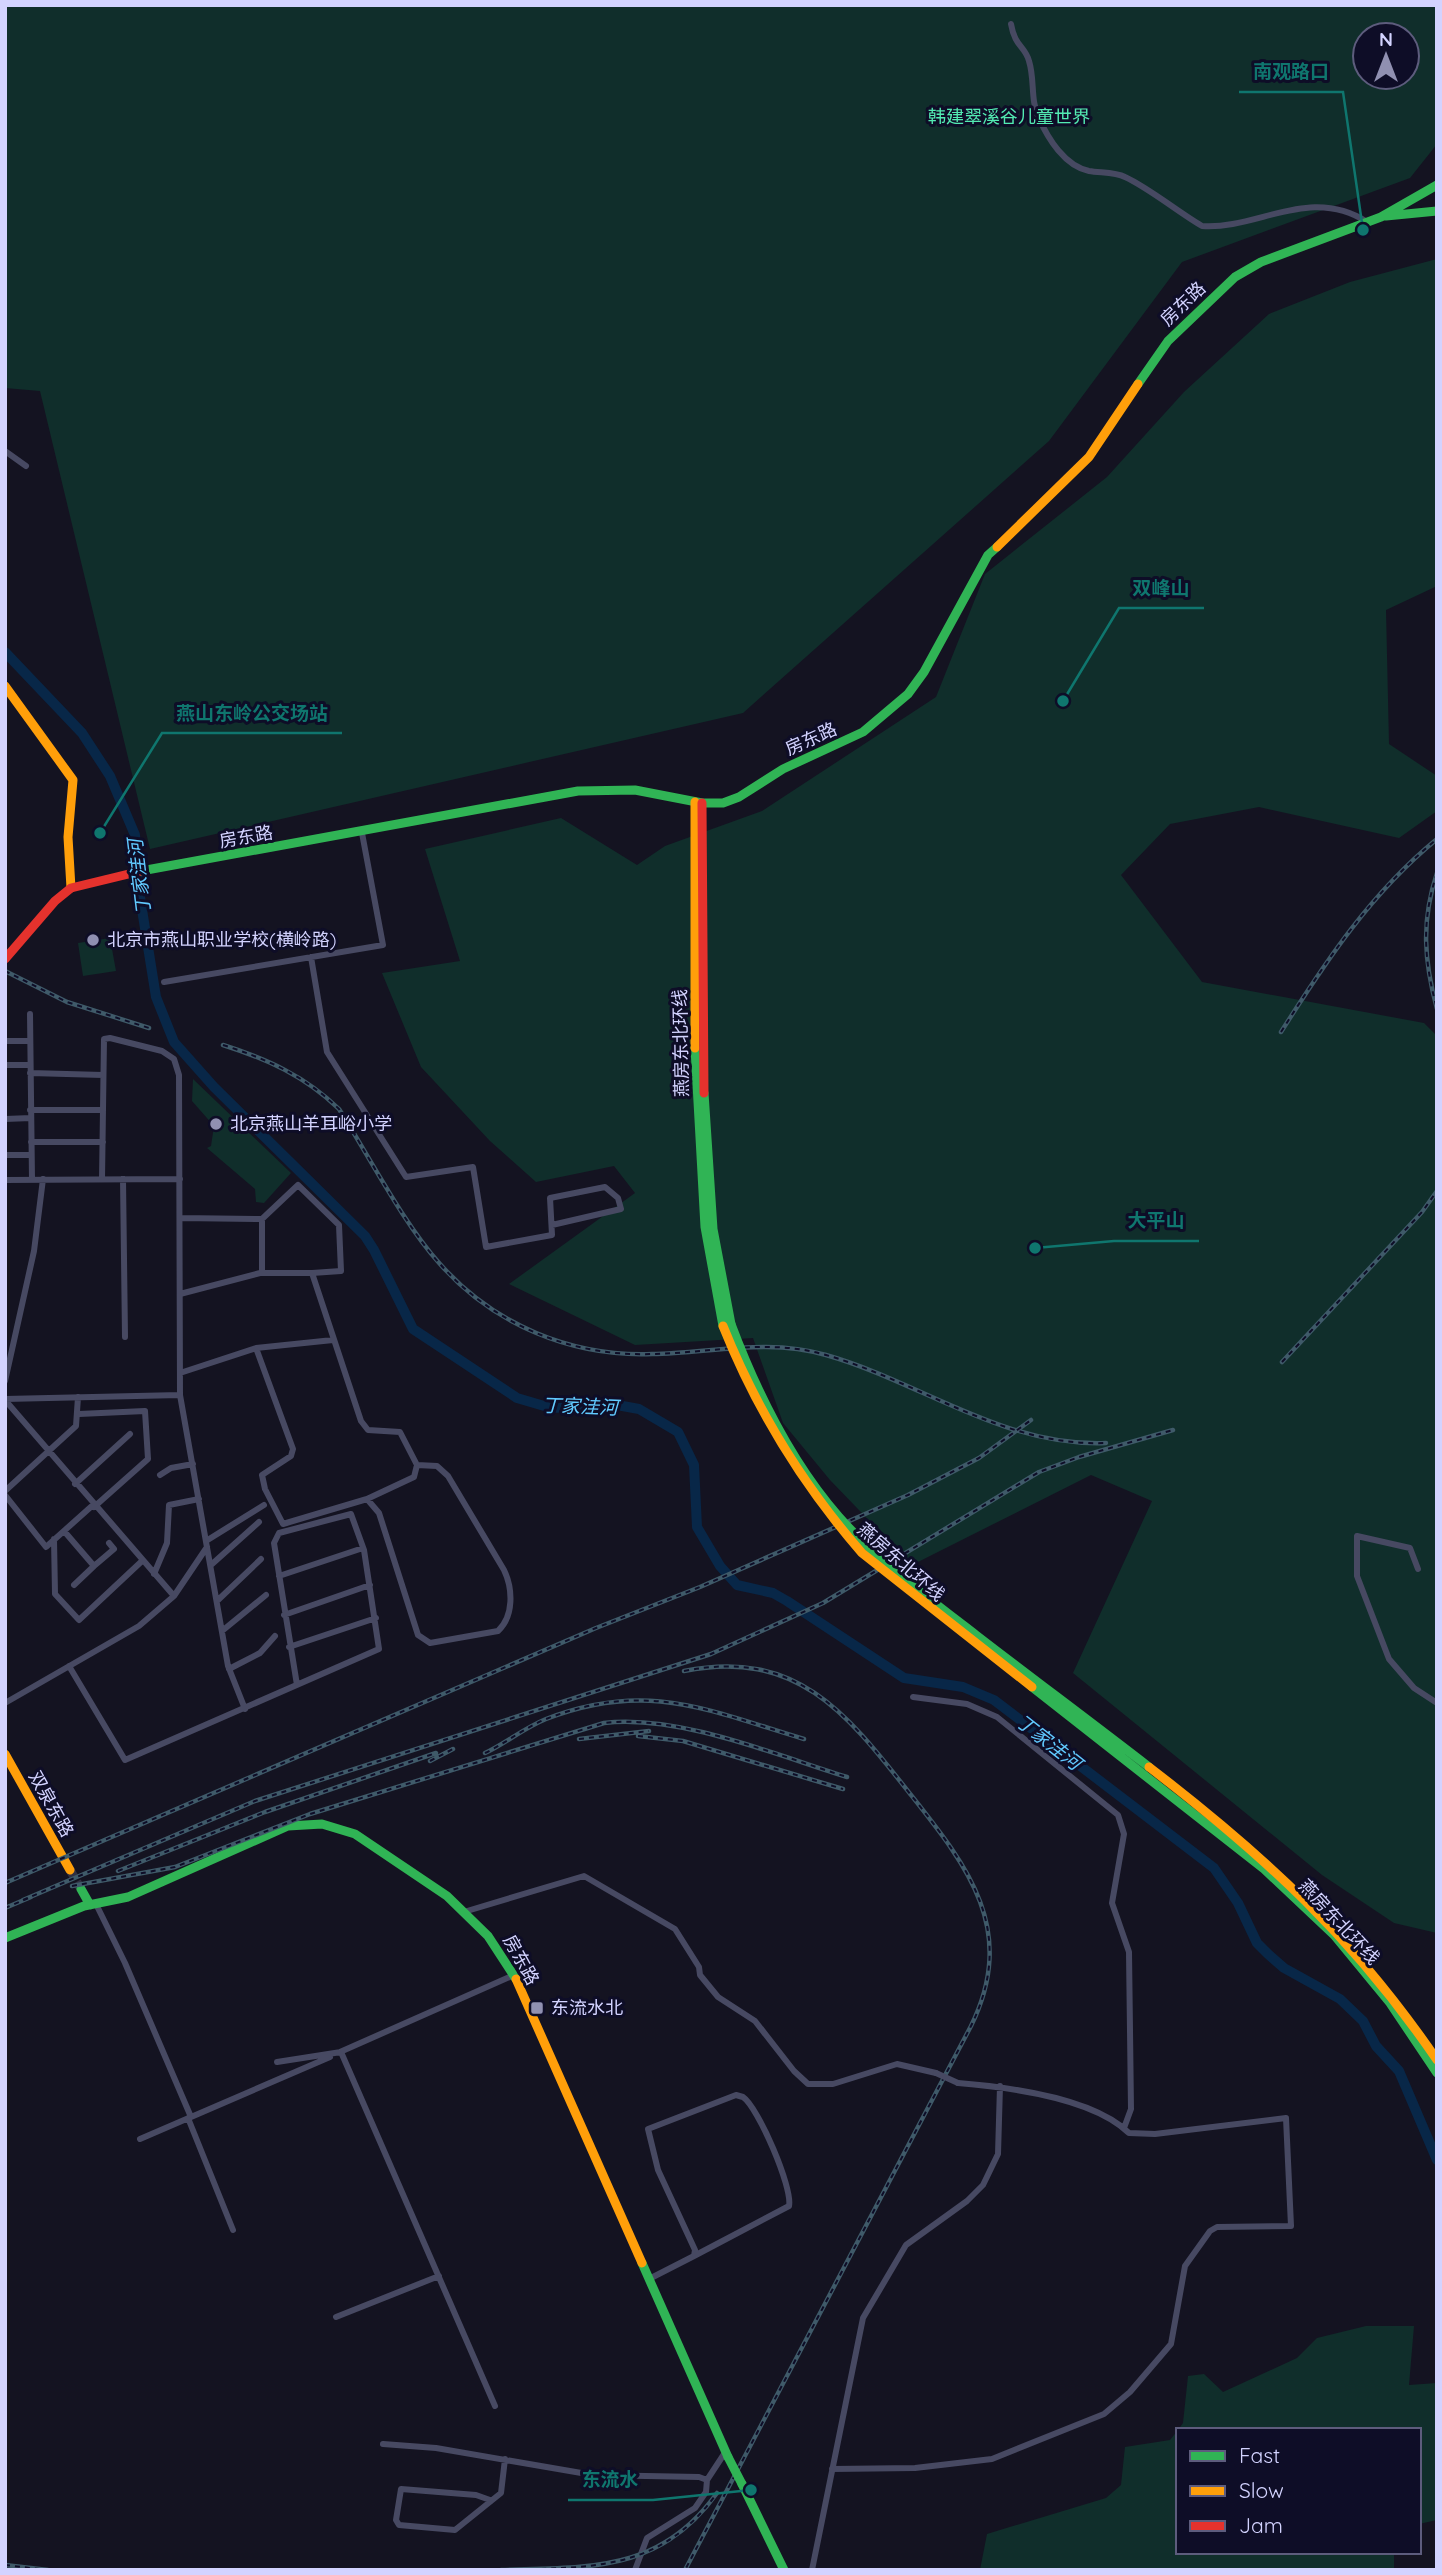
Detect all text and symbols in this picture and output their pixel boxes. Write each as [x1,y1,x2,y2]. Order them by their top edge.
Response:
north arrow [1351,21,1421,91]
text: N [1379,27,1393,51]
callout: 南观路口 [1239,52,1343,92]
text: 南观路口 [1253,59,1329,83]
park label: 韩建翠溪谷儿童世界 [928,105,1090,128]
street label: 房东路 [1155,277,1210,331]
callout: 双峰山 [1119,568,1204,608]
text: 双峰山 [1132,576,1190,600]
callout: 燕山东岭公交场站 [162,693,342,733]
text: 燕山东岭公交场站 [176,701,328,725]
street label: 房东路 [781,717,840,760]
street label: 房东路 [217,820,274,853]
water label: 丁家洼河 [122,834,156,916]
place label: 北京市燕山职业学校(横岭路) [107,928,336,951]
marker: 北京市燕山职业学校(横岭路) [85,932,101,948]
street label: 燕房东北环线 [668,989,693,1097]
place label: 北京燕山羊耳峪小学 [230,1112,392,1135]
marker: 北京燕山羊耳峪小学 [208,1116,224,1132]
callout: 大平山 [1114,1201,1199,1241]
text: 大平山 [1127,1208,1185,1232]
water label: 丁家洼河 [542,1393,622,1419]
street label: 燕房东北环线 [853,1518,950,1606]
water label: 丁家洼河 [1012,1709,1089,1777]
street label: 双泉东路 [24,1767,79,1841]
street label: 燕房东北环线 [1294,1874,1385,1969]
street label: 房东路 [498,1931,545,1989]
place label: 东流水北 [551,1996,623,2019]
marker: 东流水北 [529,2000,545,2016]
legend [1176,2428,1421,2554]
text: Fast [1239,2442,1280,2468]
callout: 东流水 [568,2460,653,2500]
text: 东流水 [581,2467,639,2491]
text: Slow [1239,2477,1284,2503]
text: Jam [1239,2512,1283,2538]

